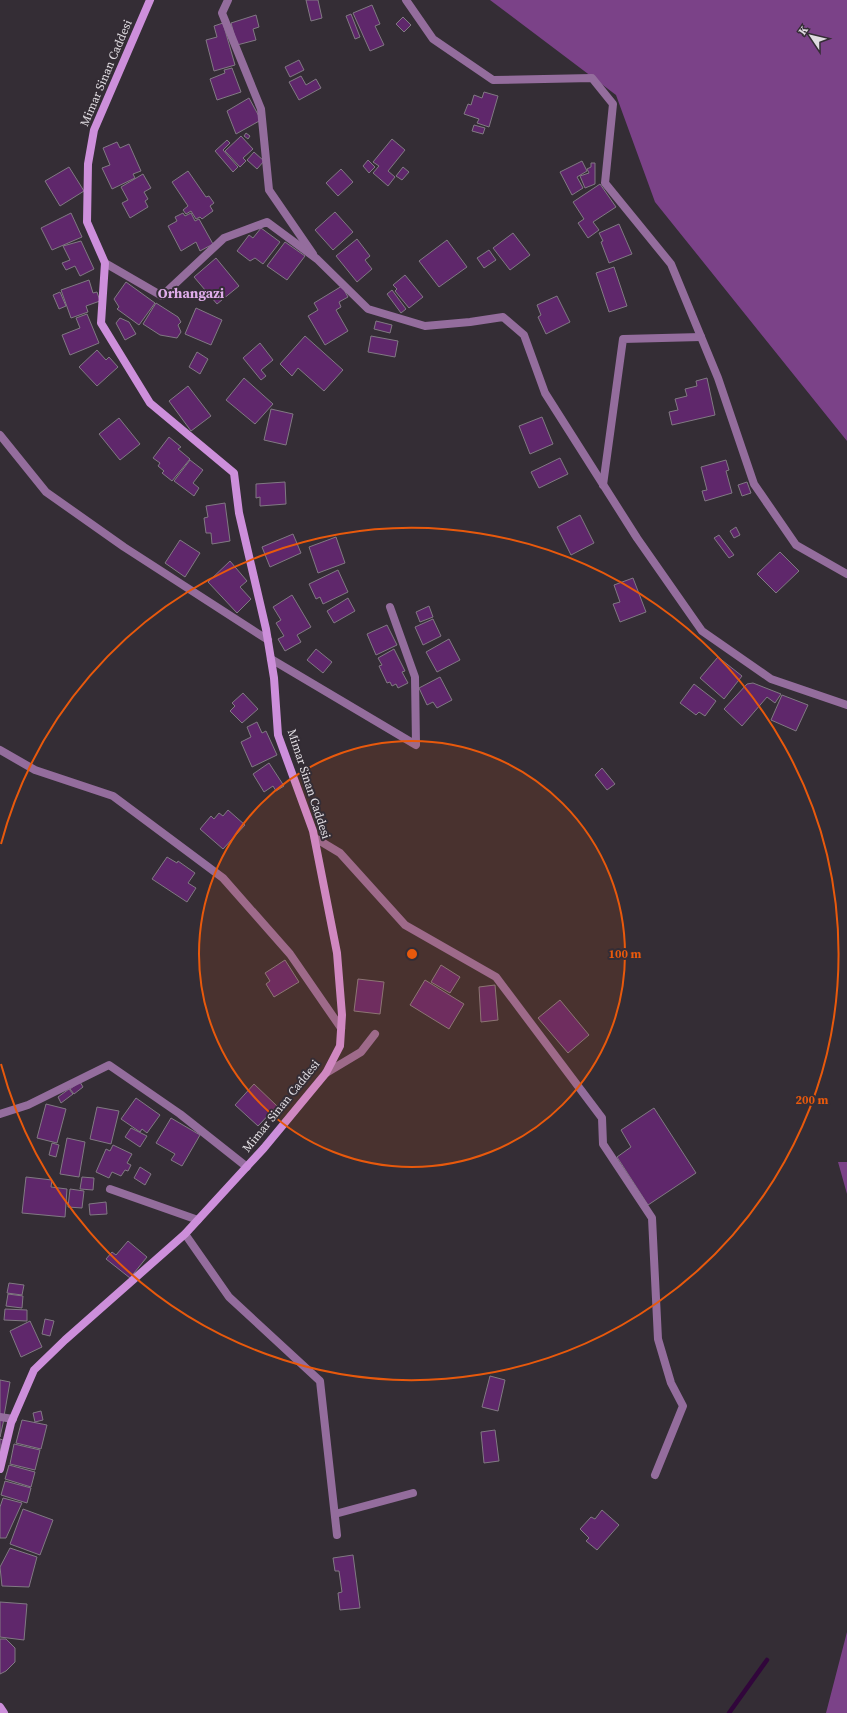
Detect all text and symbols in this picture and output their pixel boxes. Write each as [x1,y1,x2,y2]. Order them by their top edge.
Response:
north arrow [791,16,831,56]
street label: Mimar Sinan Caddesi [76,17,136,129]
text: K [795,23,812,38]
district label: Orhangazi [158,283,225,303]
street label: Mimar Sinan Caddesi [284,727,334,841]
text: 100 m [609,946,642,962]
centre of rings [405,947,419,961]
street label: Mimar Sinan Caddesi [239,1056,323,1156]
text: 200 m [796,1092,829,1108]

